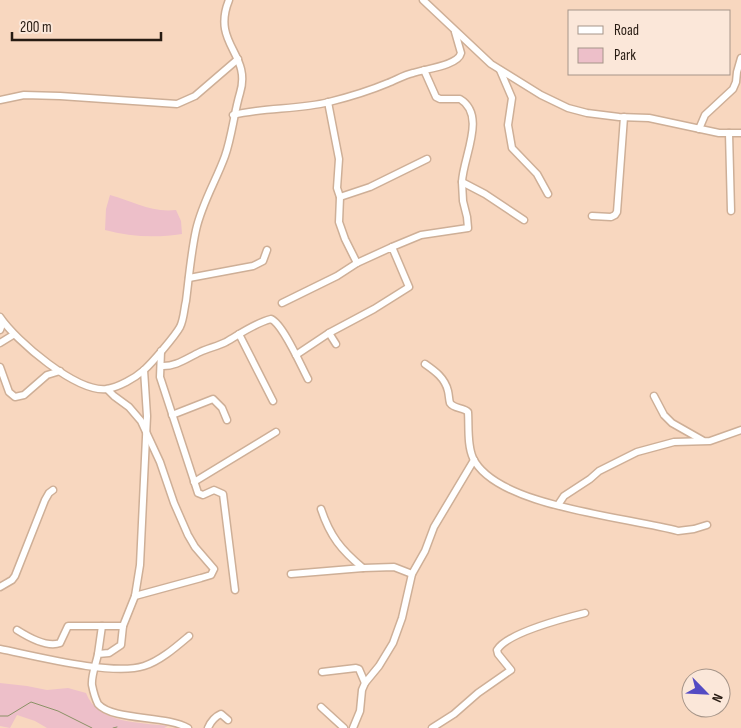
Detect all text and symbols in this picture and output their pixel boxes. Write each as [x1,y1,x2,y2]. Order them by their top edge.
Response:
scale bar [12,10,161,42]
legend [568,10,731,75]
text: 200 m [20,18,52,37]
text: Road [614,21,639,40]
text: Park [614,46,636,65]
north arrow [681,668,731,718]
text: N [708,691,727,705]

